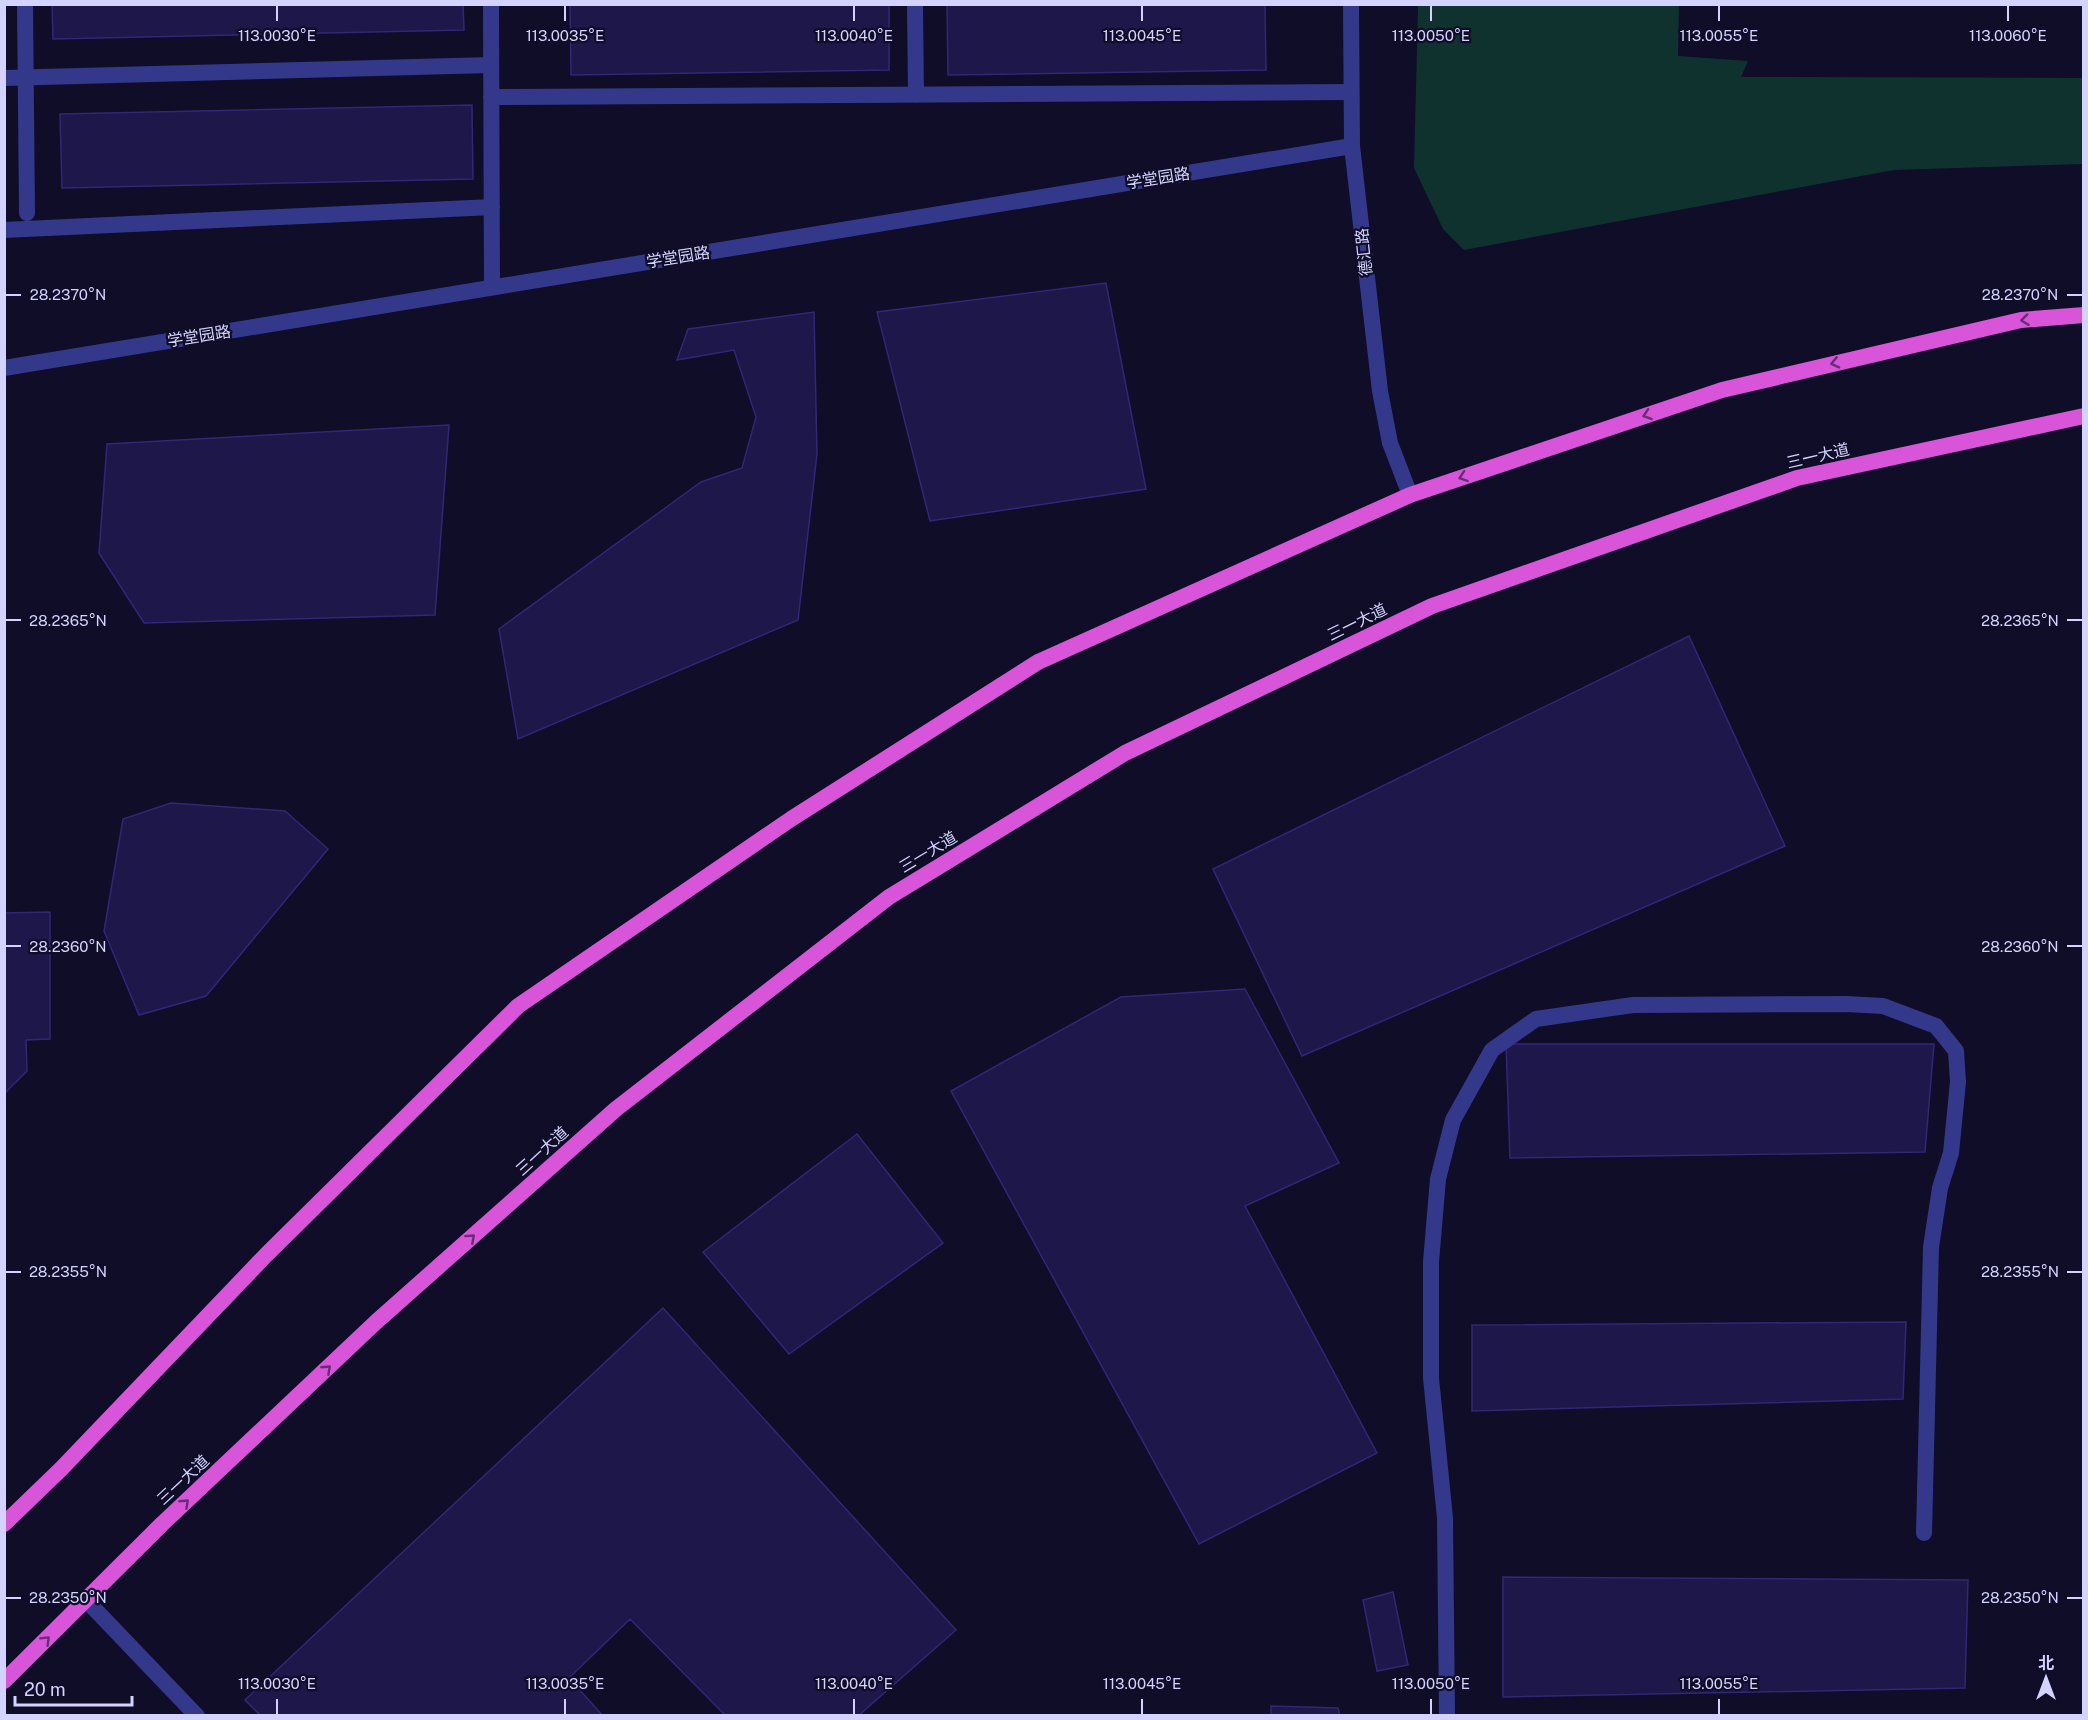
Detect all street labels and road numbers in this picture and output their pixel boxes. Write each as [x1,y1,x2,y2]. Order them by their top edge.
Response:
street label: 学堂园路 [1125,164,1191,192]
street label: 德汇路 [1352,227,1376,277]
street label: 学堂园路 [645,243,711,271]
street label: 学堂园路 [166,322,232,350]
street label: 三一大道 [1785,440,1851,472]
street label: 三一大道 [1324,599,1390,645]
street label: 三一大道 [896,827,960,877]
street label: 三一大道 [512,1123,572,1179]
street label: 三一大道 [153,1451,213,1509]

